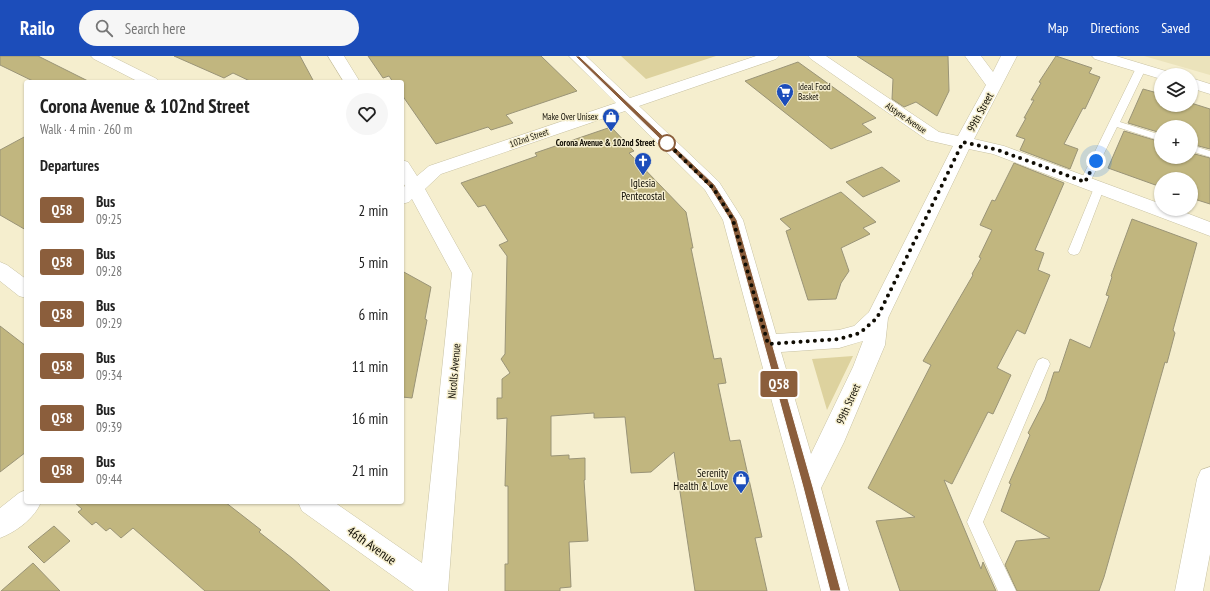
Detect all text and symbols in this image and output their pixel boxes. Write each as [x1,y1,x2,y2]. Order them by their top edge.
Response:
search box [79,10,359,46]
text: Railo [20,16,55,40]
icon: search [93,17,115,39]
text: Search here [125,19,186,38]
text: Map [1048,19,1068,37]
text: Directions [1090,19,1139,37]
text: Saved [1161,19,1190,37]
map controls [1154,68,1198,216]
button: layers [1154,68,1198,112]
place label: Ideal Food Basket [798,81,831,102]
supermarket icon: Ideal Food Basket [775,82,795,107]
street label: 99th Street [964,90,996,134]
button: heart [346,93,388,135]
text: Corona Avenue & 102nd Street [40,94,249,118]
street label: Alstyne Avenue [884,100,929,136]
shop icon: Make Over Unisex [601,107,621,132]
place label: Make Over Unisex [542,111,598,122]
button: + [1154,120,1198,164]
text: Walk · 4 min · 260 m [40,121,132,138]
street label: 102nd Street [508,126,550,149]
marker: Corona Avenue & 102nd Street [658,134,676,152]
place label: Corona Avenue & 102nd Street [556,137,655,148]
church icon: Iglesia Pentecostal [633,151,653,176]
your location [1086,151,1106,171]
text: Departures [40,156,99,175]
button: − [1154,172,1198,216]
place label: Iglesia Pentecostal [621,176,665,203]
text: Bus [96,192,115,211]
text: Q58 [51,201,73,219]
text: 2 min [358,201,388,220]
text: 09:25 [96,211,122,228]
text: Bus [96,244,115,263]
text: Q58 [51,253,73,271]
text: 5 min [358,253,388,272]
text: 09:28 [96,263,122,280]
text: Bus [96,296,115,315]
text: Q58 [51,305,73,323]
text: 6 min [358,305,388,324]
text: 09:29 [96,315,122,332]
street label: Nicolls Avenue [445,342,463,399]
text: Bus [96,348,115,367]
text: Q58 [51,357,73,375]
text: 11 min [352,357,388,376]
text: 09:34 [96,367,122,384]
line badge: Q58 [756,371,802,397]
text: Q58 [768,375,790,393]
street label: 99th Street [833,382,863,426]
text: Bus [96,400,115,419]
text: Q58 [51,409,73,427]
text: 16 min [352,409,388,428]
text: 09:39 [96,419,122,436]
text: Bus [96,452,115,471]
text: Q58 [51,461,73,479]
text: 21 min [352,461,388,480]
place label: Serenity Health & Love [673,466,729,493]
shop icon: Serenity Health & Love [731,469,751,494]
text: 09:44 [96,471,122,488]
street label: 46th Avenue [344,522,400,569]

